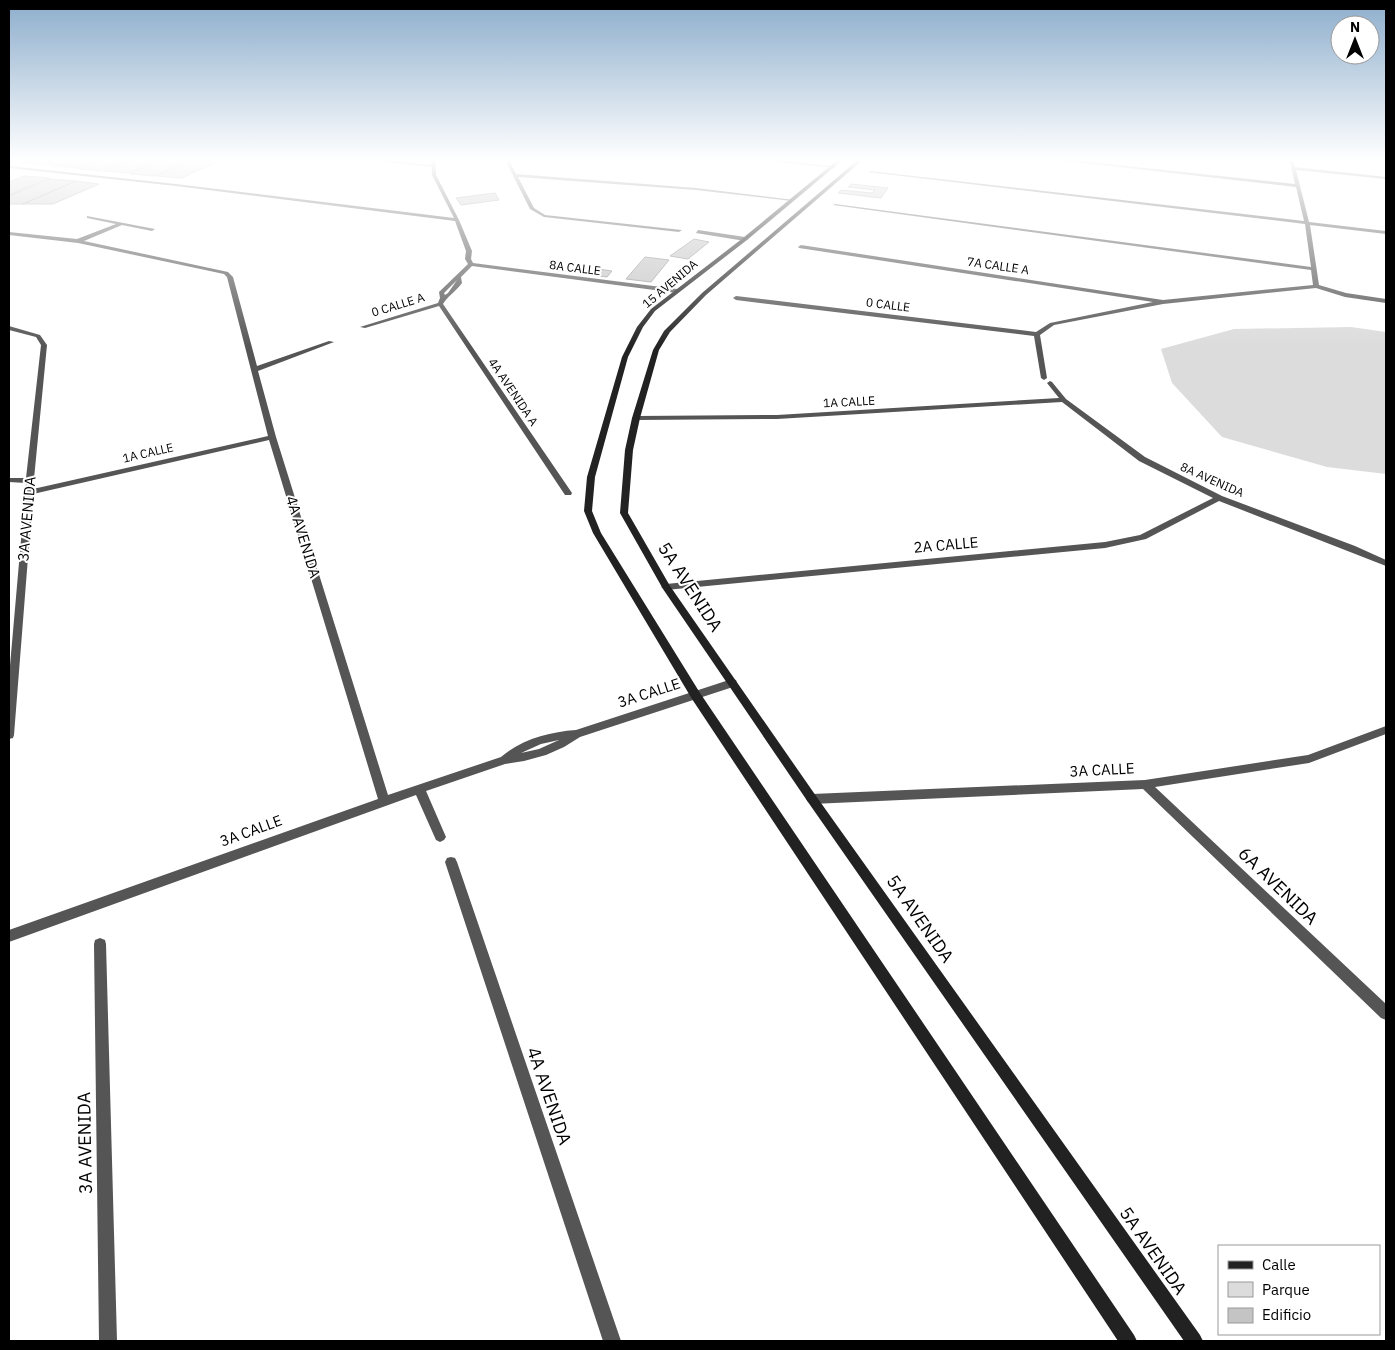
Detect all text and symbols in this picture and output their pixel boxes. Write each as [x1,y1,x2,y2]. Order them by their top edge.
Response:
north arrow [1330,15,1380,65]
text: N [1350,18,1360,36]
street label: 7A CALLE A [966,254,1030,277]
street label: 15 AVENIDA [639,256,701,311]
street label: 8A CALLE [548,257,602,278]
street label: 0 CALLE A [369,289,426,320]
street label: 0 CALLE [865,294,911,315]
street label: 4A AVENIDA A [485,355,542,429]
street label: 1A CALLE [823,393,875,410]
street label: 1A CALLE [121,439,175,466]
street label: 8A AVENIDA [1178,459,1247,500]
street label: 3A AVENIDA [13,475,40,562]
street label: 4A AVENIDA [282,493,325,581]
street label: 2A CALLE [913,532,979,557]
street label: 5A AVENIDA [653,538,728,636]
street label: 3A CALLE [615,673,683,712]
street label: 3A CALLE [1069,758,1135,781]
street label: 3A CALLE [217,811,285,851]
street label: 6A AVENIDA [1234,842,1323,930]
street label: 5A AVENIDA [882,870,959,968]
street label: 4A AVENIDA [522,1044,577,1148]
street label: 3A AVENIDA [72,1091,97,1194]
street label: 5A AVENIDA [1115,1202,1192,1300]
legend [1218,1245,1380,1335]
text: Calle [1262,1255,1296,1274]
text: Parque [1262,1280,1310,1299]
text: Edificio [1262,1305,1311,1324]

